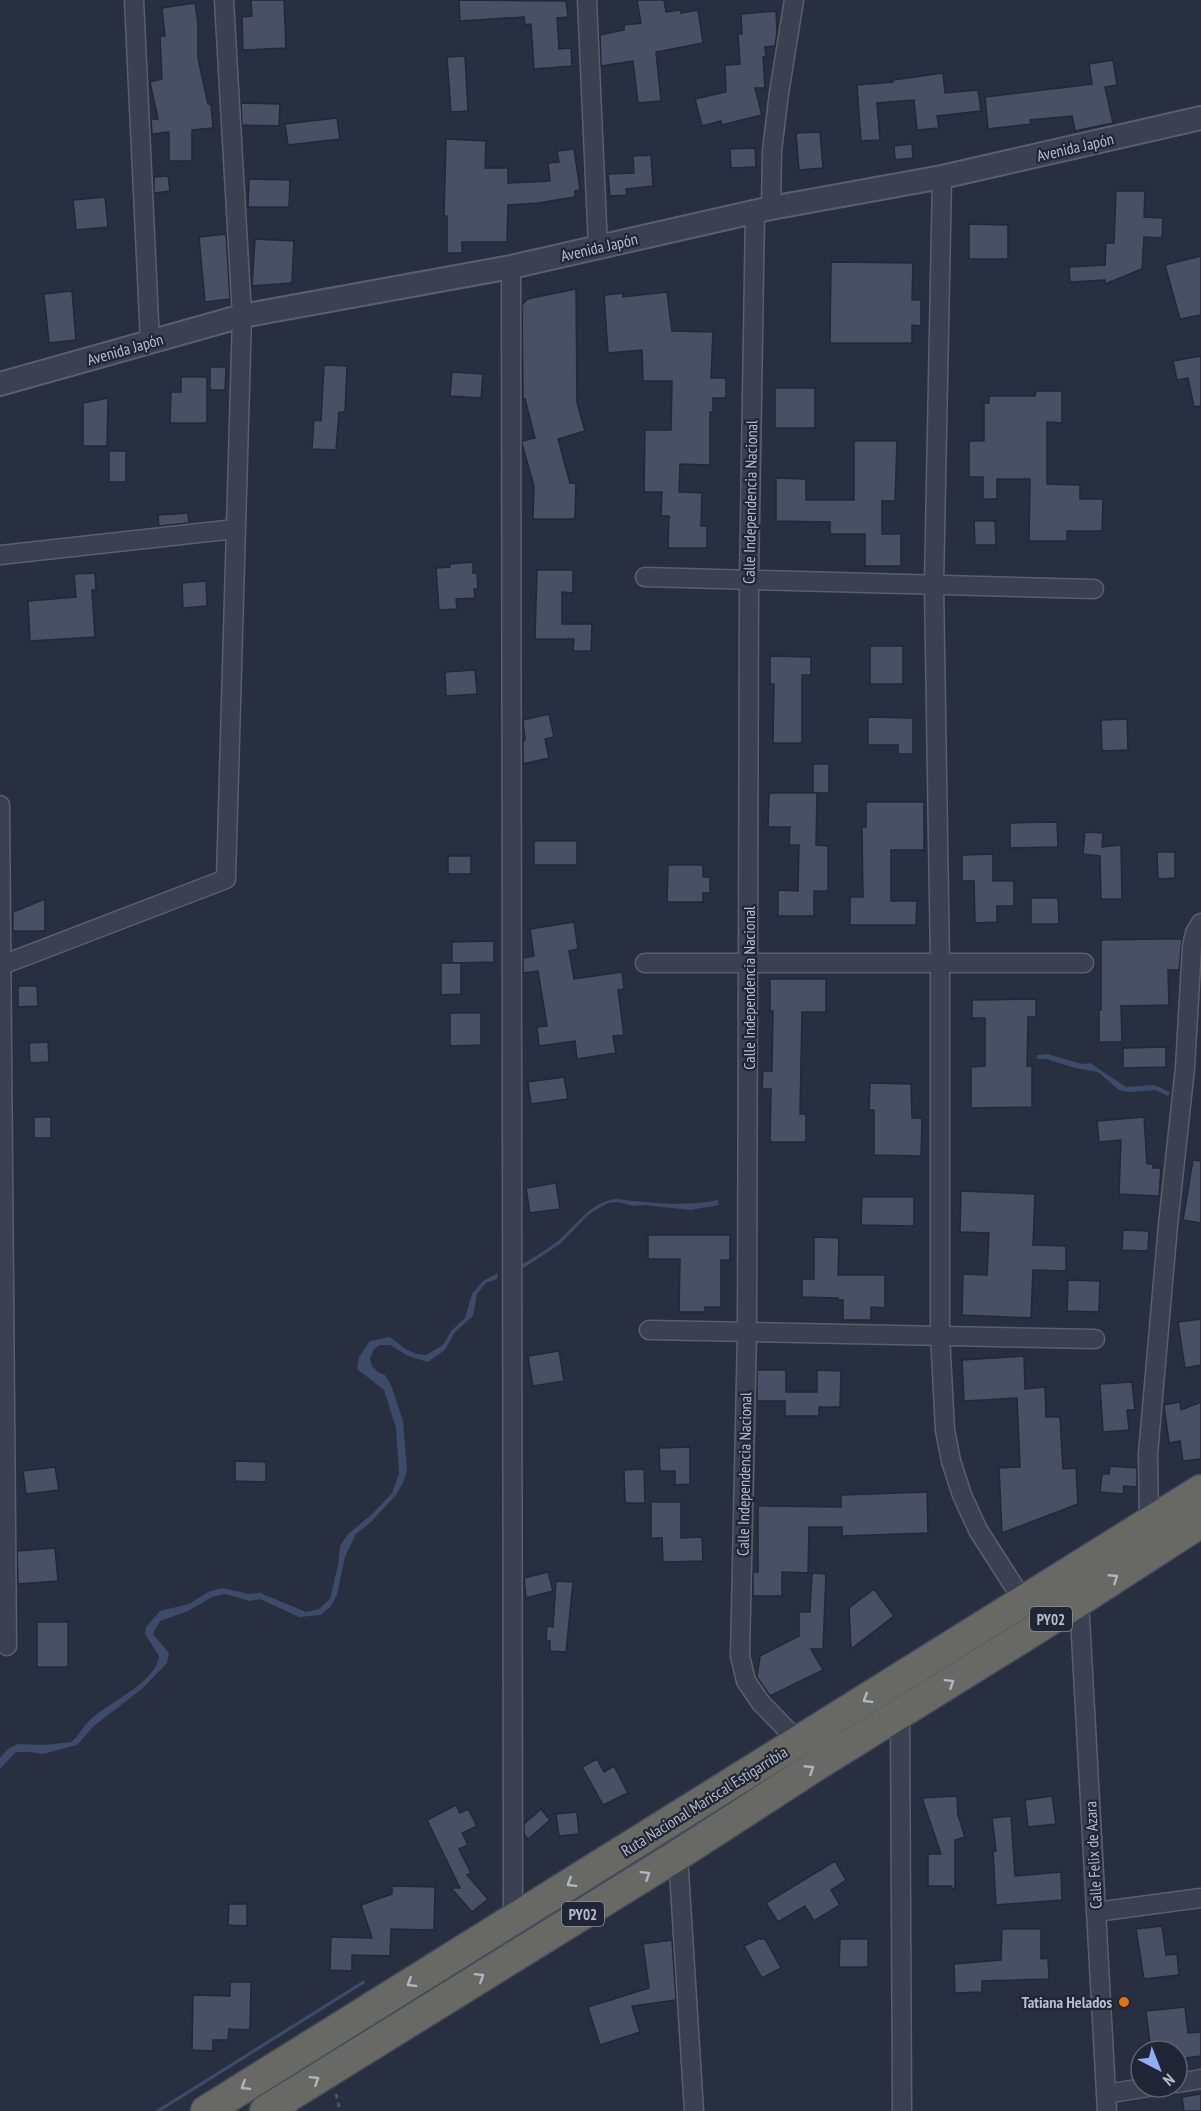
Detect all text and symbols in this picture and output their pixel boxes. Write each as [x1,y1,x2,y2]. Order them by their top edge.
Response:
street label: Avenida Japón [1035,128,1115,166]
street label: Avenida Japón [559,228,639,266]
street label: Avenida Japón [85,329,165,369]
street label: Calle Independencia Nacional [739,420,761,584]
street label: Calle Independencia Nacional [739,906,759,1070]
street label: Calle Independencia Nacional [733,1392,755,1556]
one-way arrow [1108,1573,1118,1585]
road number: PY02 [1030,1607,1072,1631]
one-way arrow [944,1678,954,1690]
one-way arrow [863,1692,874,1703]
street label: Ruta Nacional Mariscal Estigarribia [617,1742,791,1860]
one-way arrow [803,1765,814,1776]
street label: Calle Felix de Azara [1080,1801,1106,1909]
one-way arrow [640,1870,650,1882]
one-way arrow [567,1875,577,1887]
road number: PY02 [562,1902,604,1926]
one-way arrow [474,1973,484,1985]
one-way arrow [406,1975,417,1986]
place label: Tatiana Helados [1022,1992,1112,2012]
marker: Tatiana Helados [1117,1995,1131,2009]
north arrow [1129,2039,1189,2099]
text: N [1159,2070,1179,2090]
one-way arrow [309,2076,319,2088]
one-way arrow [241,2079,252,2090]

